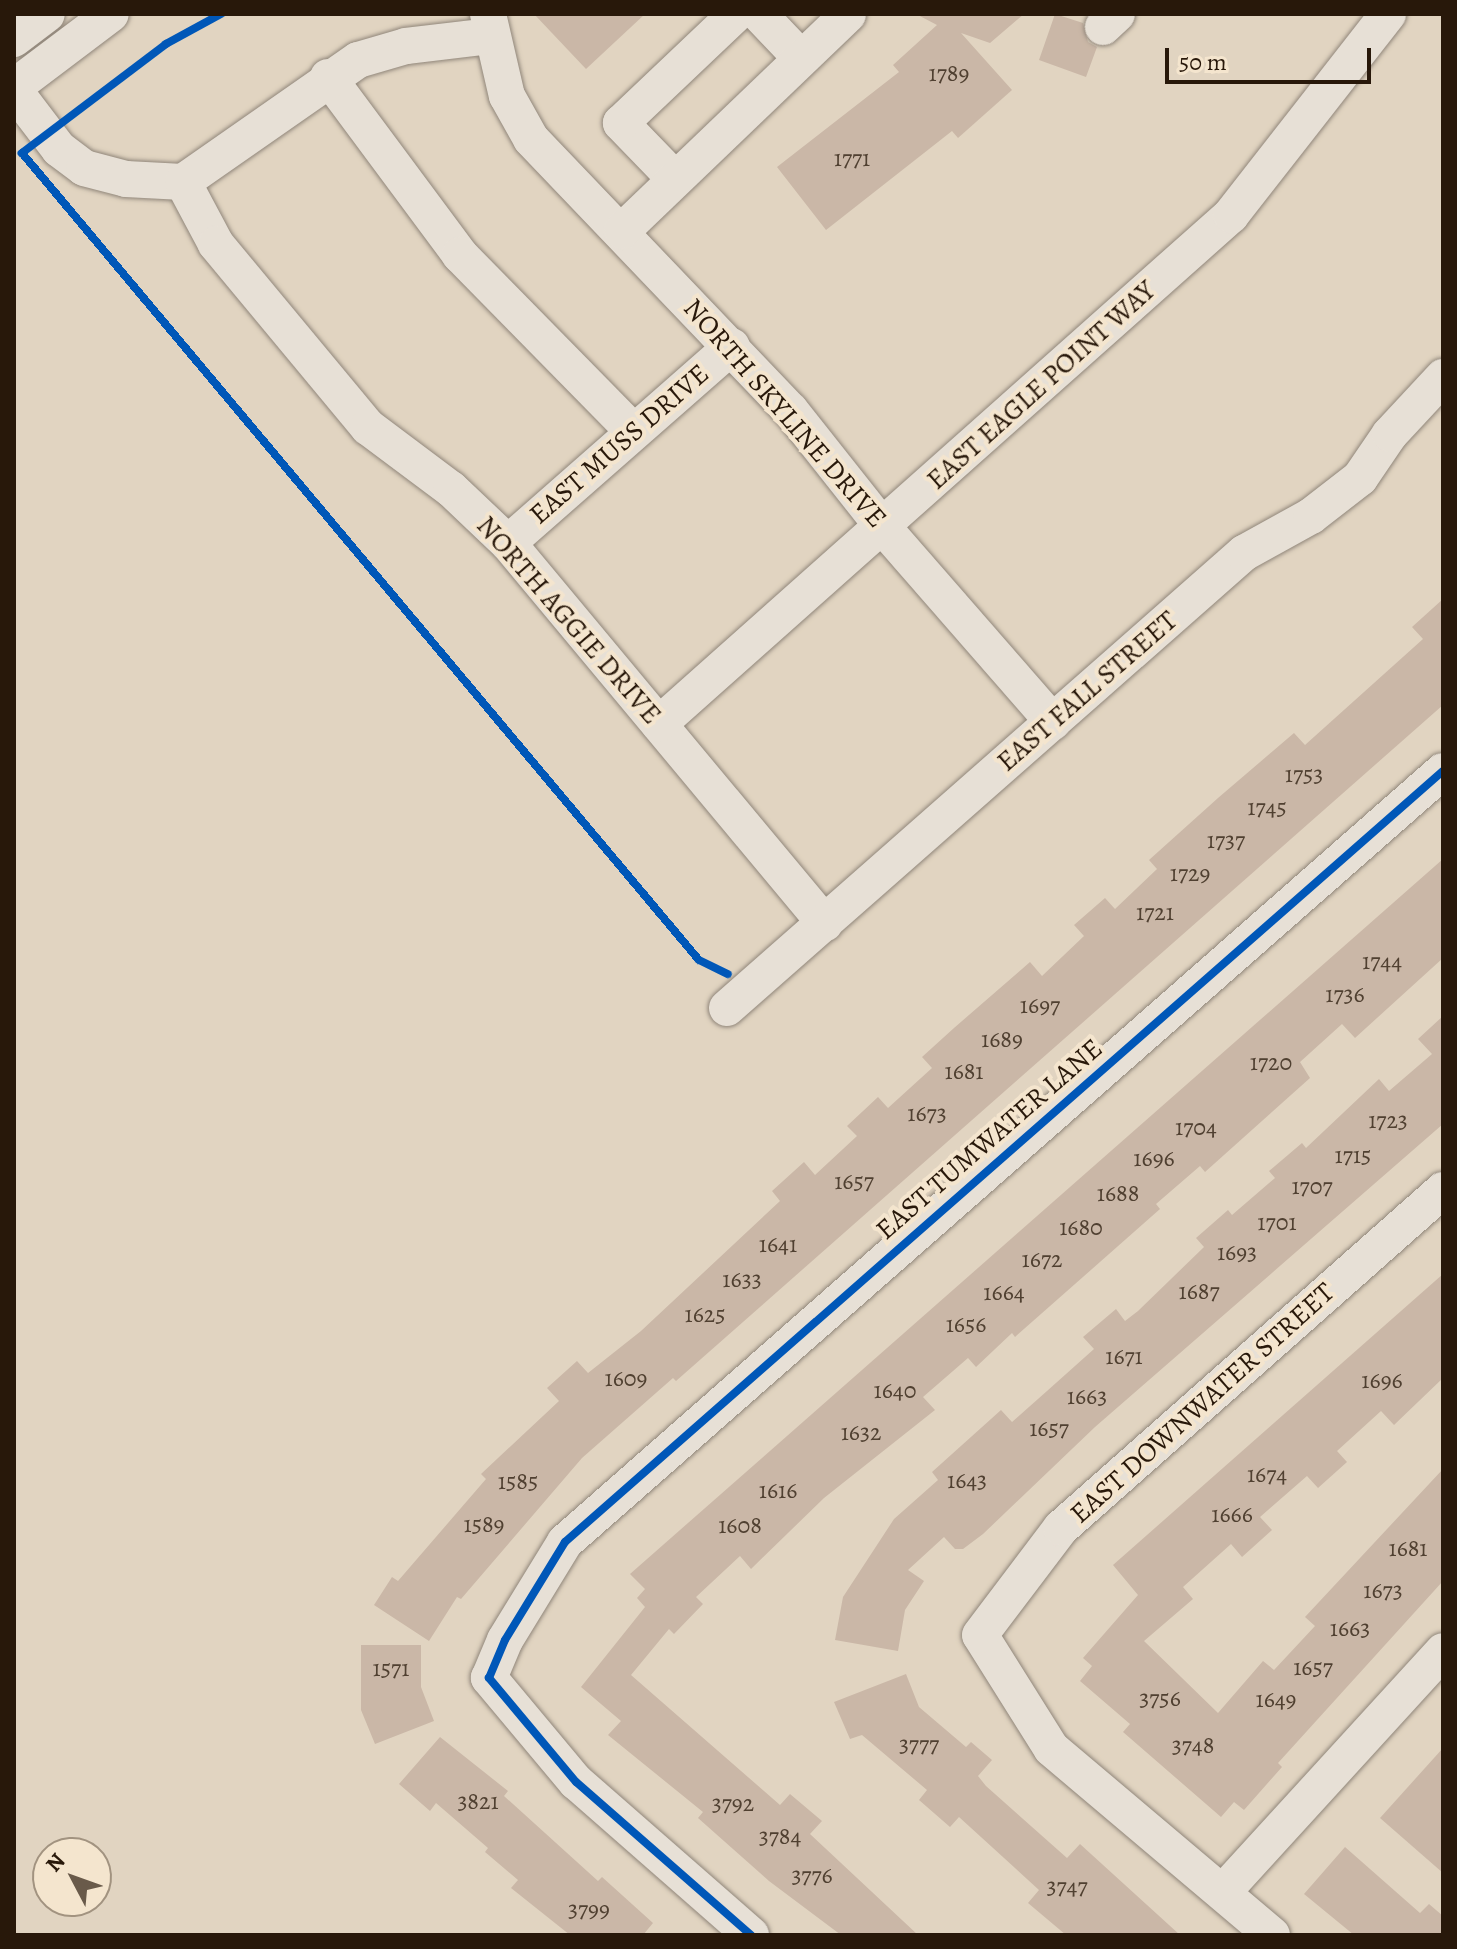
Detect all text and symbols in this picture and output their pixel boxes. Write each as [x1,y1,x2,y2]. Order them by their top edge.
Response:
scale bar [1169,32,1375,82]
text: 50 m [1179,46,1227,78]
house number: 1789 [929,60,969,88]
house number: 1771 [834,145,870,173]
street label: EAST EAGLE POINT WAY [920,273,1162,497]
street label: NORTH SKYLINE DRIVE [676,292,894,534]
street label: EAST MUSS DRIVE [522,357,716,531]
street label: NORTH AGGIE DRIVE [469,509,669,731]
street label: EAST FALL STREET [990,604,1184,778]
house number: 1753 [1285,761,1323,789]
house number: 1745 [1247,794,1287,822]
house number: 1737 [1207,827,1245,855]
house number: 1729 [1170,860,1210,888]
house number: 1721 [1136,899,1174,927]
house number: 1744 [1362,948,1402,976]
house number: 1736 [1325,981,1365,1009]
house number: 1697 [1020,992,1060,1020]
house number: 1689 [981,1026,1023,1054]
street label: EAST TUMWATER LANE [869,1031,1109,1247]
house number: 1720 [1250,1049,1292,1077]
house number: 1681 [944,1058,984,1086]
house number: 1673 [907,1100,947,1128]
house number: 1723 [1368,1107,1408,1135]
house number: 1704 [1175,1114,1217,1142]
house number: 1715 [1335,1142,1371,1170]
house number: 1696 [1133,1145,1175,1173]
house number: 1657 [834,1168,874,1196]
house number: 1707 [1291,1173,1333,1201]
house number: 1688 [1097,1180,1139,1208]
house number: 1701 [1257,1209,1297,1237]
house number: 1680 [1059,1214,1103,1242]
house number: 1641 [759,1231,797,1259]
house number: 1693 [1217,1239,1257,1267]
house number: 1672 [1022,1246,1062,1274]
house number: 1633 [722,1266,762,1294]
street label: EAST DOWNWATER STREET [1063,1276,1341,1530]
house number: 1687 [1178,1278,1220,1306]
house number: 1664 [983,1279,1025,1307]
house number: 1625 [684,1301,726,1329]
house number: 1656 [946,1311,986,1339]
house number: 1671 [1105,1343,1143,1371]
house number: 1609 [604,1365,648,1393]
house number: 1696 [1361,1367,1403,1395]
house number: 1640 [874,1377,916,1405]
house number: 1663 [1067,1383,1107,1411]
house number: 1657 [1029,1415,1069,1443]
house number: 1632 [841,1419,881,1447]
house number: 1674 [1247,1461,1287,1489]
house number: 1643 [947,1467,987,1495]
house number: 1585 [498,1468,538,1496]
house number: 1616 [759,1477,797,1505]
house number: 1666 [1211,1501,1253,1529]
house number: 1589 [463,1511,505,1539]
house number: 1608 [718,1512,762,1540]
house number: 1681 [1388,1535,1428,1563]
house number: 1673 [1363,1577,1403,1605]
house number: 1663 [1330,1615,1370,1643]
house number: 1657 [1293,1654,1333,1682]
house number: 1571 [373,1655,409,1683]
house number: 3756 [1139,1685,1181,1713]
house number: 1649 [1255,1686,1297,1714]
house number: 3777 [899,1731,939,1759]
house number: 3748 [1172,1732,1214,1760]
house number: 3821 [457,1788,499,1816]
house number: 3792 [712,1790,754,1818]
house number: 3784 [759,1823,801,1851]
north arrow [32,1837,112,1917]
text: N [39,1847,72,1878]
house number: 3776 [791,1862,833,1890]
house number: 3747 [1046,1873,1088,1901]
house number: 3799 [568,1896,610,1924]

